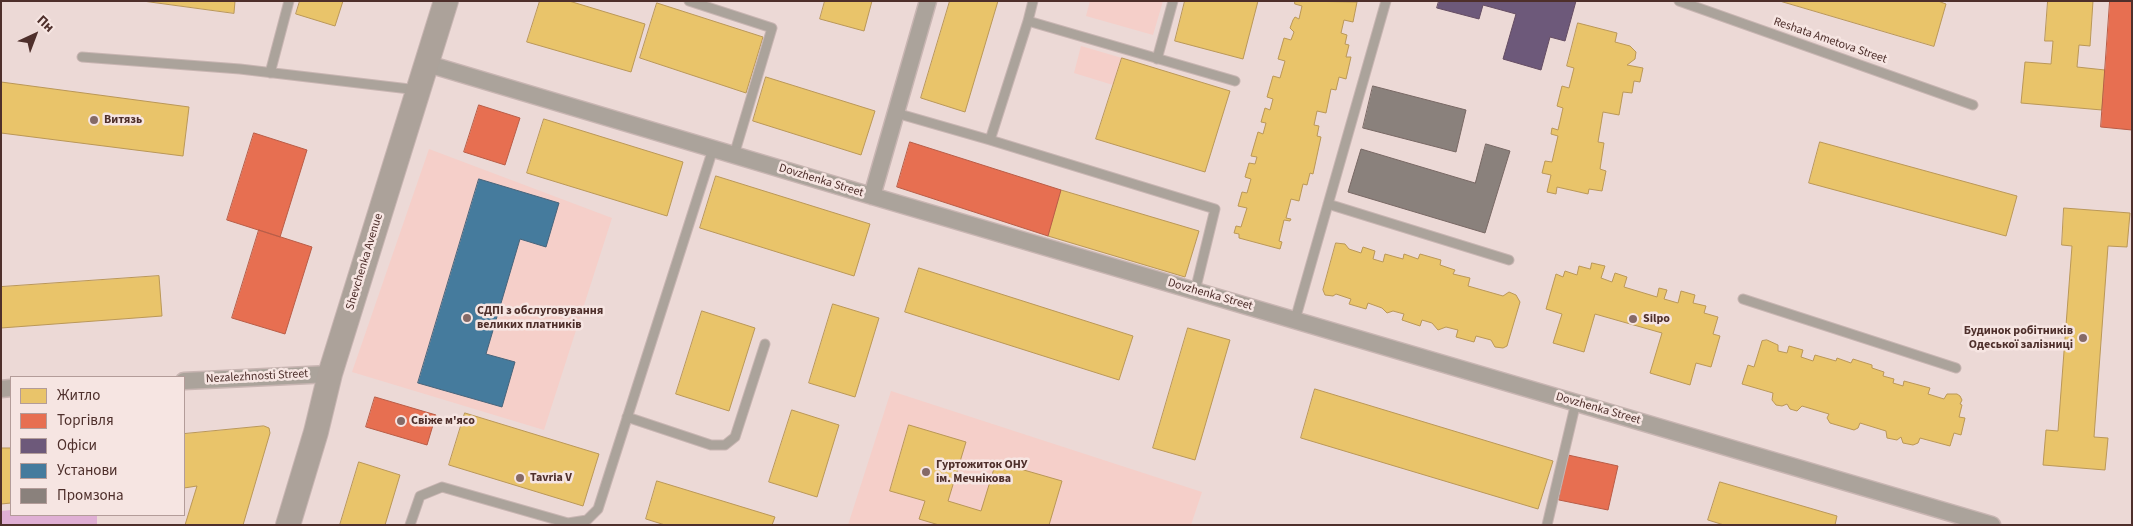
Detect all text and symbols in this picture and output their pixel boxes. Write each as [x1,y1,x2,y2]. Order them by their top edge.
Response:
north arrow [10,10,60,60]
text: Пн [32,11,58,37]
street label: Reshata Ametova Street [1771,15,1889,67]
place label: Витязь [104,113,142,127]
marker: Витязь [88,114,100,126]
street label: Dovzhenka Street [777,161,865,201]
street label: Shevchenka Avenue [343,212,387,312]
street label: Dovzhenka Street [1166,276,1254,314]
place label: СДПІ з обслуговування великих платників [477,304,603,332]
marker: СДПІ з обслуговування великих платників [461,312,473,324]
place label: Silpo [1643,312,1670,326]
marker: Silpo [1627,313,1639,325]
place label: Будинок робітників Одеської залізниці [1964,324,2073,352]
marker: Будинок робітників Одеської залізниці [2077,332,2089,344]
street label: Nezalezhnosti Street [205,367,309,387]
legend [10,376,185,516]
text: Житло [57,385,100,406]
street label: Dovzhenka Street [1554,390,1642,428]
text: Торгівля [57,410,114,431]
place label: Свіже м'ясо [411,414,475,428]
marker: Свіже м'ясо [395,415,407,427]
text: Офіси [57,435,97,456]
place label: Гуртожиток ОНУ ім. Мечнікова [936,458,1028,486]
text: Установи [57,460,118,481]
marker: Гуртожиток ОНУ ім. Мечнікова [920,466,932,478]
place label: Tavria V [530,471,572,485]
marker: Tavria V [514,472,526,484]
text: Промзона [57,485,124,506]

